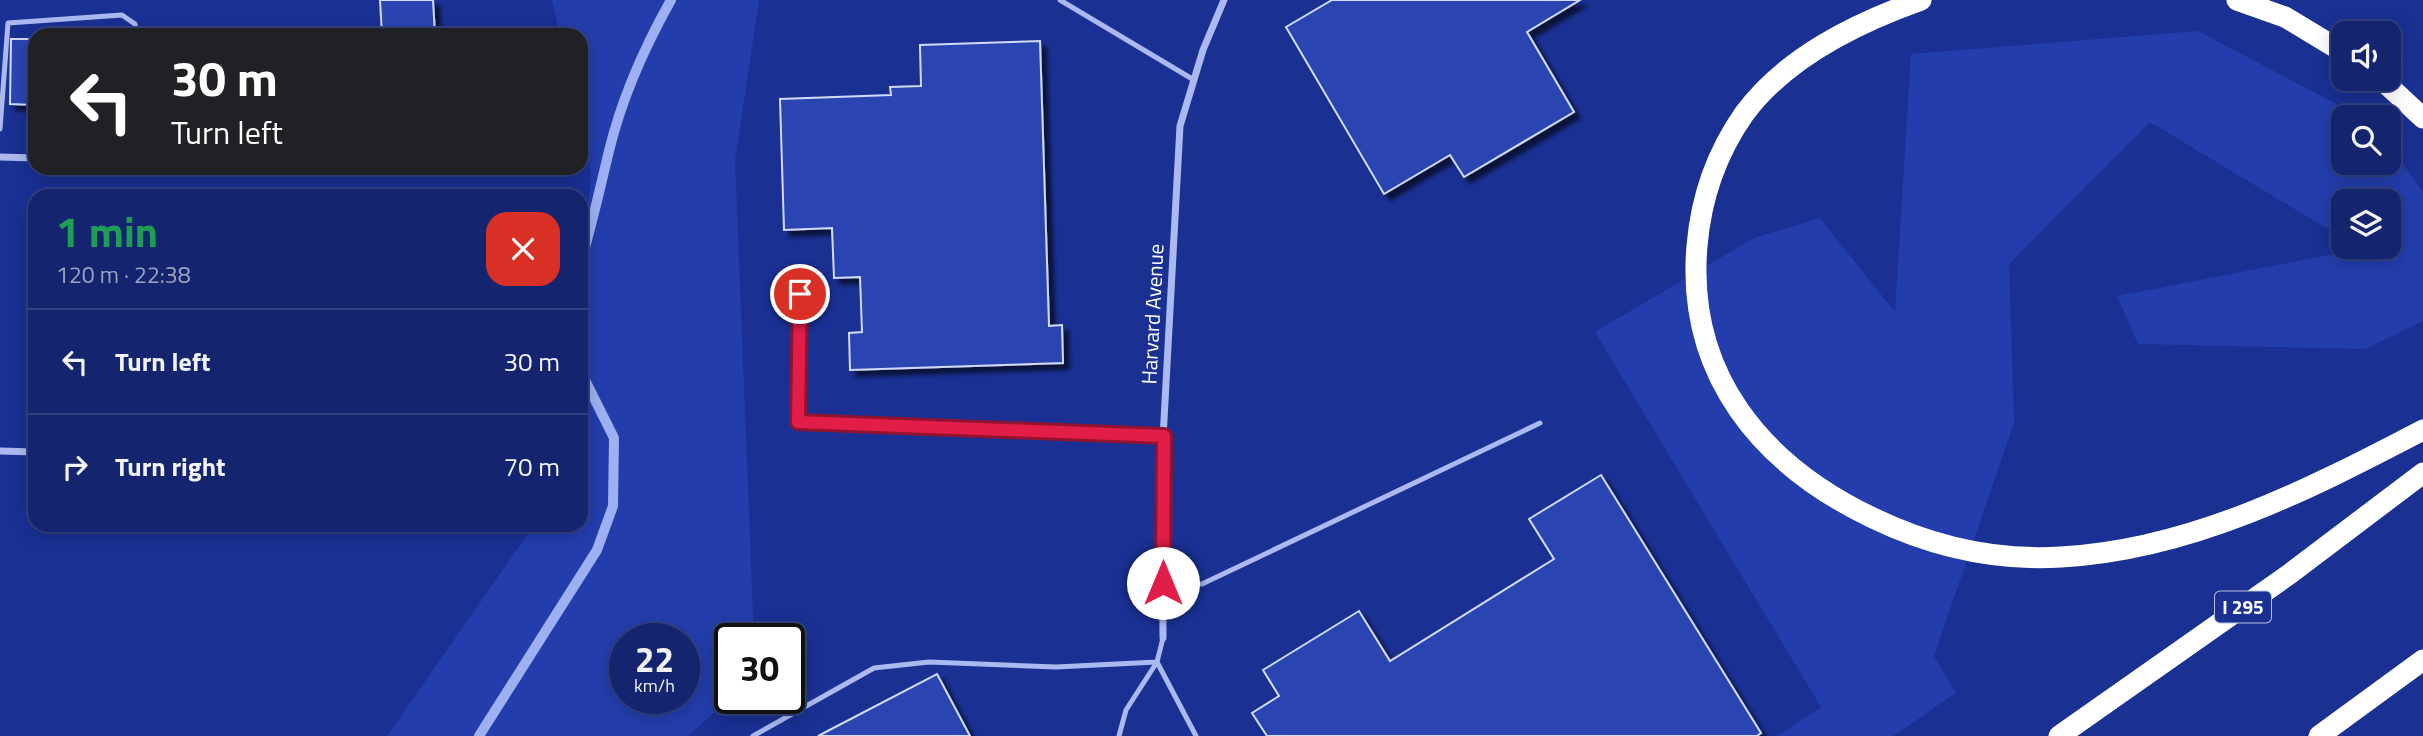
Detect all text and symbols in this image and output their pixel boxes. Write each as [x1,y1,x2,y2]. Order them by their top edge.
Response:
map controls [2331,21,2401,259]
button: sound [2331,21,2401,91]
text: 30 m [171,40,278,115]
icon: left [56,56,147,147]
button: search [2331,105,2401,175]
text: Turn left [171,108,283,156]
button: layers [2331,189,2401,259]
text: 1 min [56,199,158,263]
button: close [486,212,560,286]
street label: Harvard Avenue [1132,243,1172,385]
text: 120 m · 22:38 [56,257,191,292]
pin [770,264,830,324]
icon: arrive [781,275,819,313]
text: Turn left [115,342,210,381]
text: 30 m [503,342,560,381]
icon: left [56,343,94,381]
text: Turn right [115,447,226,486]
text: 70 m [503,447,560,486]
icon: right [56,448,94,486]
position arrow [1126,546,1200,620]
road number: I 295 [2215,592,2271,622]
speed limit sign: 30 [714,623,805,714]
text: 22 [635,632,674,686]
text: km/h [634,672,675,699]

